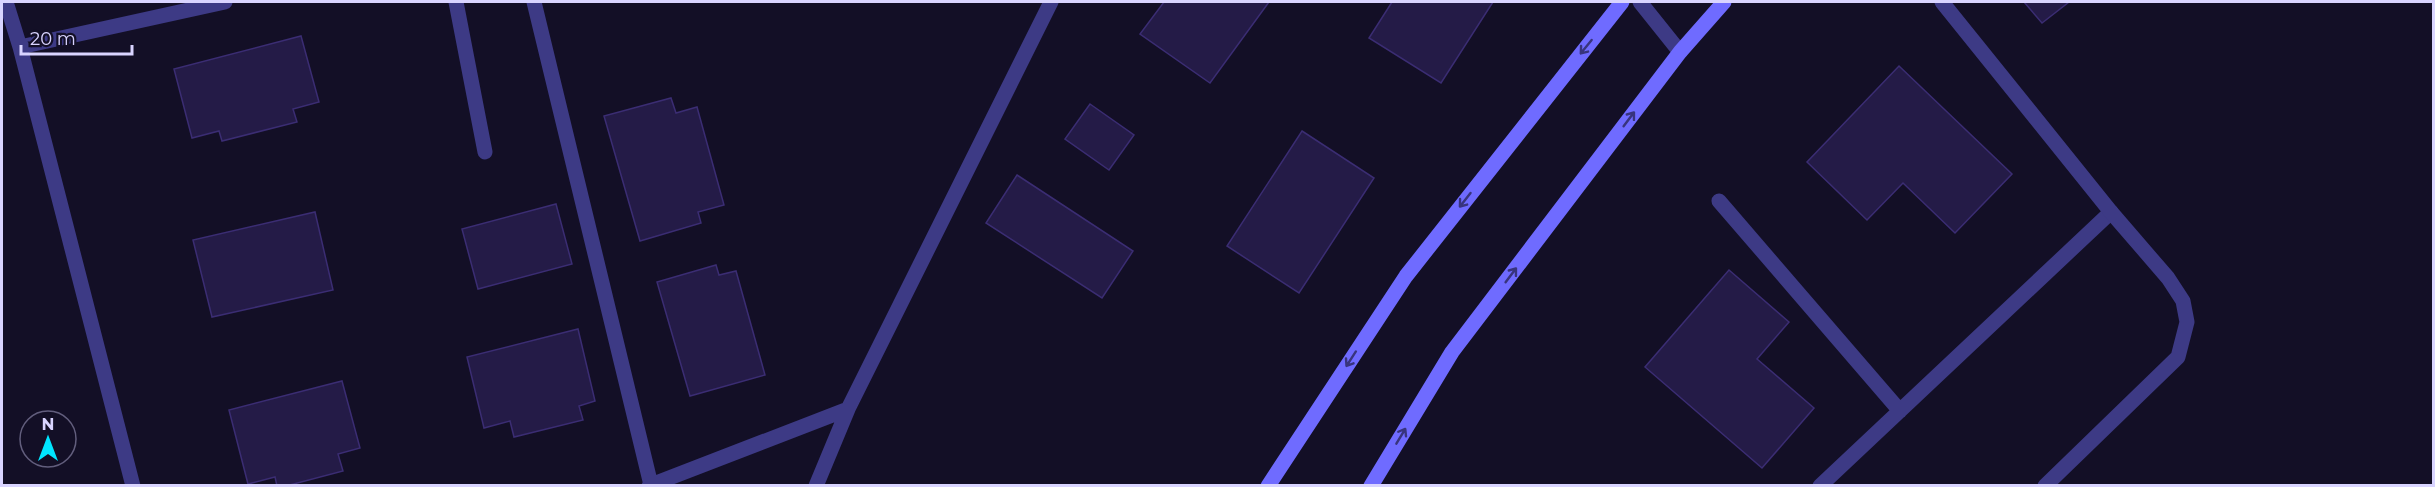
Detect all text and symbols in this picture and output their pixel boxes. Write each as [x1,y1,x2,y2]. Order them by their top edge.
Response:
scale bar [21,18,132,56]
text: 20 m [30,28,76,50]
one-way arrow [1579,39,1592,55]
one-way arrow [1622,112,1635,128]
one-way arrow [1458,192,1471,208]
one-way arrow [1505,267,1517,283]
one-way arrow [1345,350,1358,367]
north arrow [18,409,78,469]
text: N [42,415,54,434]
one-way arrow [1396,428,1408,445]

